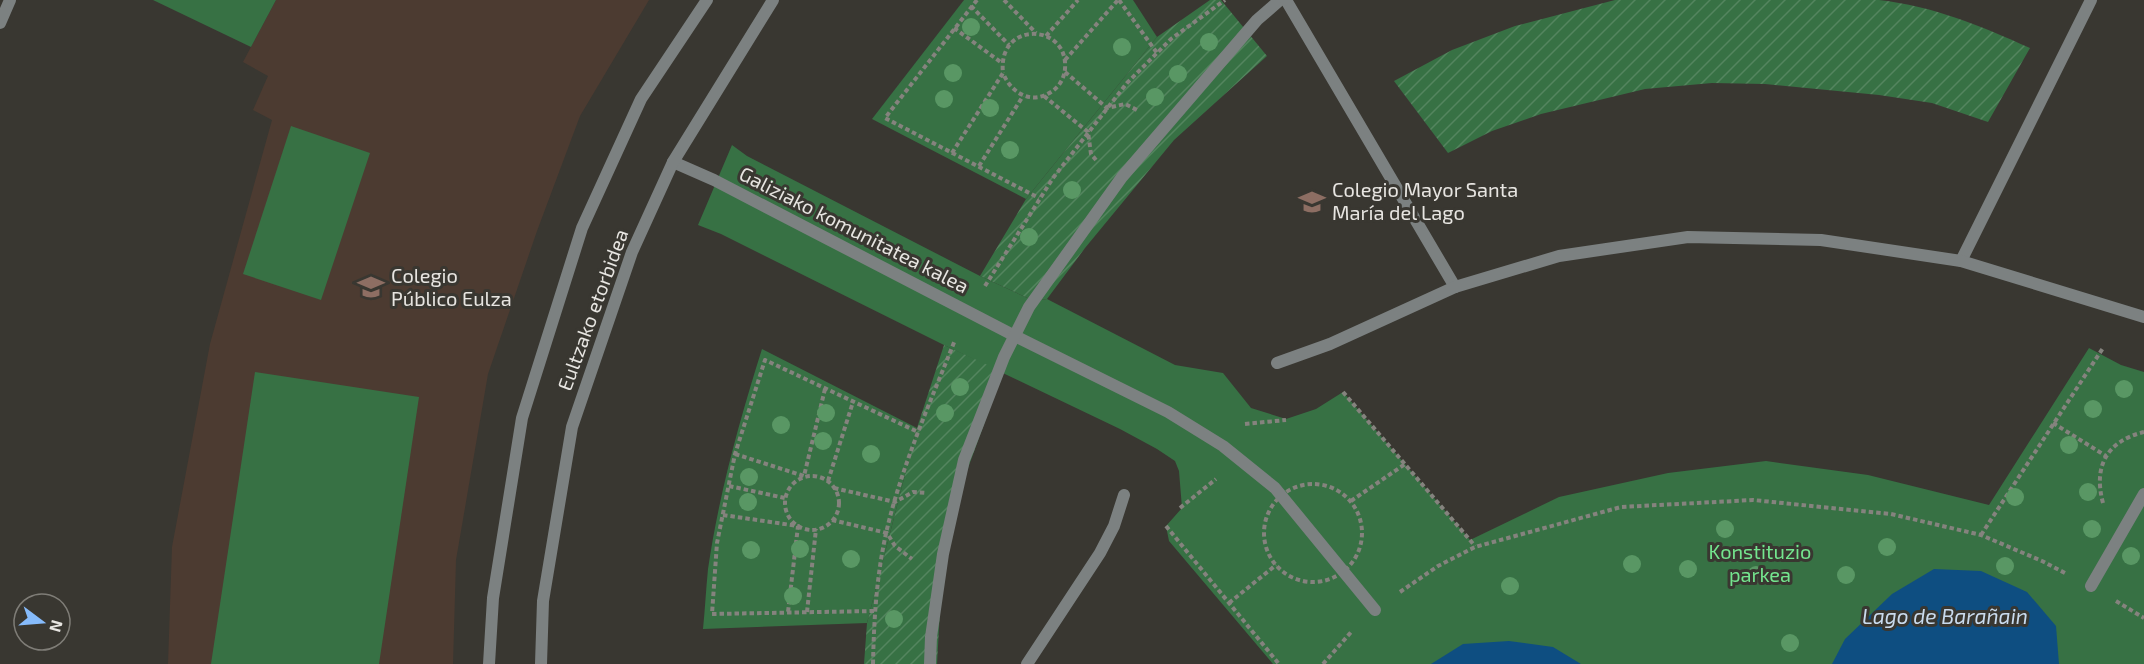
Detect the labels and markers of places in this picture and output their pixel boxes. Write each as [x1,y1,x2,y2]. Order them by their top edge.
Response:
place label: Colegio Mayor Santa María del Lago [1332,177,1518,224]
school or university icon: Colegio Mayor Santa María del Lago [1297,187,1327,217]
place label: Colegio Público Eulza [391,263,512,310]
school or university icon: Colegio Público Eulza [356,272,386,302]

